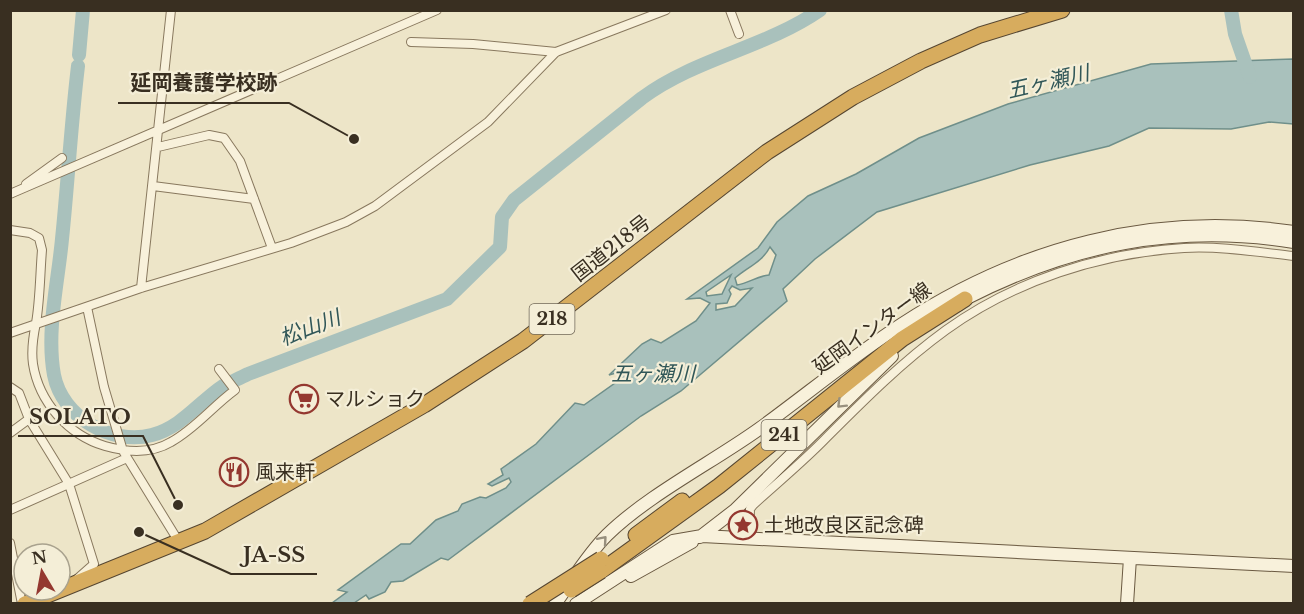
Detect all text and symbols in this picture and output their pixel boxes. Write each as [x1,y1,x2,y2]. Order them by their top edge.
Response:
water label: 五ヶ瀬川 [1004,59,1094,104]
callout: 延岡養護学校跡 [118,64,289,103]
text: 延岡養護学校跡 [131,70,278,96]
street label: 国道218号 [567,210,655,286]
street label: 延岡インター線 [808,277,936,379]
water label: 松山川 [276,304,346,351]
road number: 218 [530,304,574,334]
water label: 五ヶ瀬川 [611,361,697,387]
supermarket icon: マルショク [288,383,320,415]
place label: マルショク [325,387,425,411]
callout: SOLATO [18,397,143,436]
one-way arrow [837,397,848,408]
text: SOLATO [29,404,131,430]
road number: 241 [762,420,806,450]
restaurant icon: 風来軒 [218,456,250,488]
place label: 風来軒 [255,460,315,484]
place icon: 土地改良区記念碑 [727,509,759,541]
place label: 土地改良区記念碑 [764,513,924,537]
callout: JA-SS [231,535,317,574]
one-way arrow [596,536,607,547]
north arrow [12,542,72,602]
text: JA-SS [239,542,305,568]
text: N [30,546,49,568]

